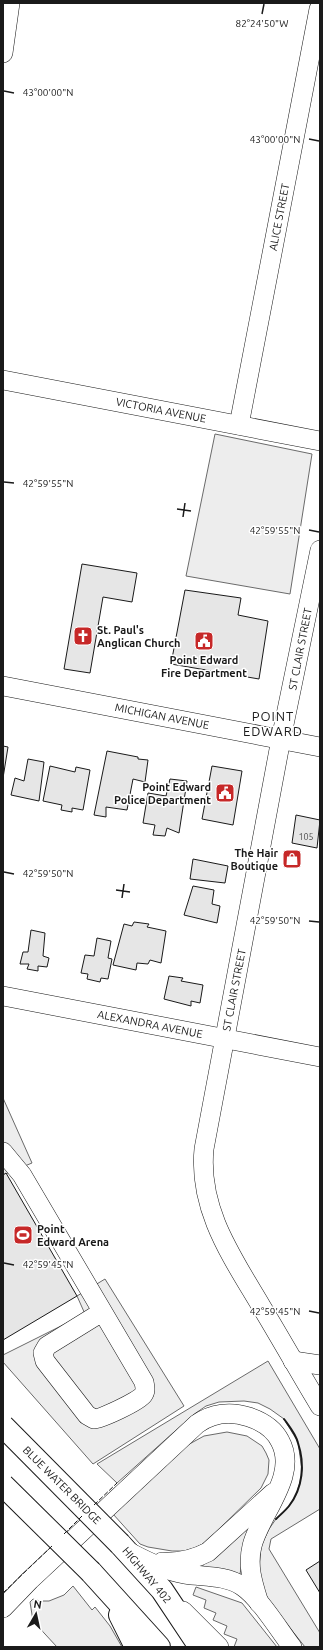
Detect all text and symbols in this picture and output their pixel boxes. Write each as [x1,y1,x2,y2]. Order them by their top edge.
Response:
text: 82°24'50"W [236,18,288,29]
text: 43°00'00"N [23,87,73,98]
text: 43°00'00"N [250,134,300,145]
street label: ALICE STREET [267,182,291,252]
street label: VICTORIA AVENUE [115,395,207,425]
text: 42°59'55"N [23,478,73,489]
text: 42°59'55"N [250,525,300,536]
street label: ST CLAIR STREET [286,607,314,691]
place label: St. Paul's Anglican Church [97,624,180,649]
church icon: St. Paul's Anglican Church [72,625,94,647]
public building icon: Point Edward Fire Department [193,630,215,652]
place label: Point Edward Fire Department [161,654,247,679]
street label: MICHIGAN AVENUE [114,701,210,731]
district label: POINT EDWARD [243,709,303,738]
place label: Point Edward Police Department [114,781,211,806]
public building icon: Point Edward Police Department [214,782,236,804]
house number: 105 [298,832,314,842]
place label: The Hair Boutique [230,847,278,872]
shop icon: The Hair Boutique [281,848,303,870]
text: 42°59'50"N [23,868,73,879]
text: 42°59'50"N [250,915,300,926]
street label: ST CLAIR STREET [220,948,248,1032]
street label: ALEXANDRA AVENUE [96,1008,204,1040]
place label: Point Edward Arena [37,1223,109,1248]
sports icon: Point Edward Arena [12,1224,34,1246]
text: 42°59'45"N [23,1259,73,1270]
text: 42°59'45"N [250,1306,300,1317]
street label: BLUE WATER BRIDGE [21,1444,103,1526]
street label: HIGHWAY 402 [120,1545,174,1605]
north arrow [16,1594,56,1634]
text: N [33,1598,43,1611]

